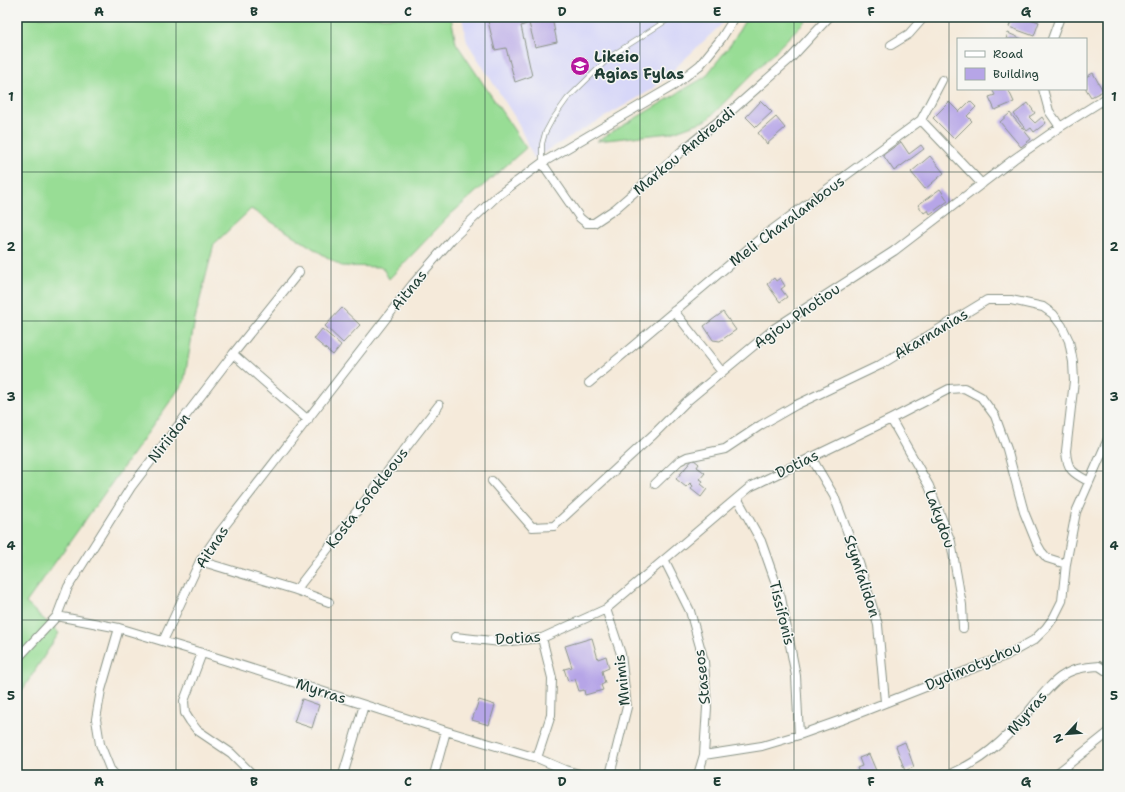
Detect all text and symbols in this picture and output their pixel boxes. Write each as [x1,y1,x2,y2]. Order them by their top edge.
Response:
text: A [94,3,104,20]
text: B [250,3,258,20]
text: C [404,3,412,20]
text: D [557,3,567,20]
text: E [713,3,722,20]
text: F [867,3,875,20]
text: G [1021,3,1032,20]
legend [957,38,1087,90]
text: Road [993,46,1024,62]
place label: Likeio Agias Fylas [594,47,684,84]
school or university icon: Likeio Agias Fylas [569,55,591,77]
text: Building [993,66,1039,82]
text: 1 [8,88,14,105]
text: 1 [1111,88,1117,105]
street label: Markou Andreadi [629,102,739,200]
street label: Meli Charalambous [725,171,849,271]
text: 2 [6,238,16,255]
text: 2 [1109,238,1119,255]
street label: Aitnas [386,265,432,315]
street label: Agiou Photiou [750,279,844,353]
street label: Akarnanias [890,304,972,364]
text: 3 [6,388,16,405]
text: 3 [1109,388,1119,405]
street label: Niriidon [143,409,195,467]
street label: Kosta Sofokleous [321,443,413,553]
street label: Dotias [772,445,822,483]
street label: Lakydou [920,487,960,551]
street label: Aitnas [191,522,233,572]
street label: Stymfalidon [839,532,885,620]
text: 4 [6,537,16,554]
text: 4 [1109,537,1119,554]
street label: Tissifonis [764,579,800,647]
street label: Dotias [494,626,542,650]
street label: Dydimotychou [922,637,1024,695]
street label: Staseos [689,648,715,706]
street label: Mnimis [609,653,635,707]
street label: Myrras [293,673,349,709]
text: 5 [7,687,15,704]
street label: Myrras [1002,687,1052,739]
text: 5 [1110,687,1118,704]
north arrow [1047,714,1087,754]
text: N [1050,731,1067,745]
text: A [94,773,104,790]
text: B [250,773,258,790]
text: C [404,773,412,790]
text: D [557,773,567,790]
text: E [713,773,722,790]
text: F [867,773,875,790]
text: G [1021,773,1032,790]

